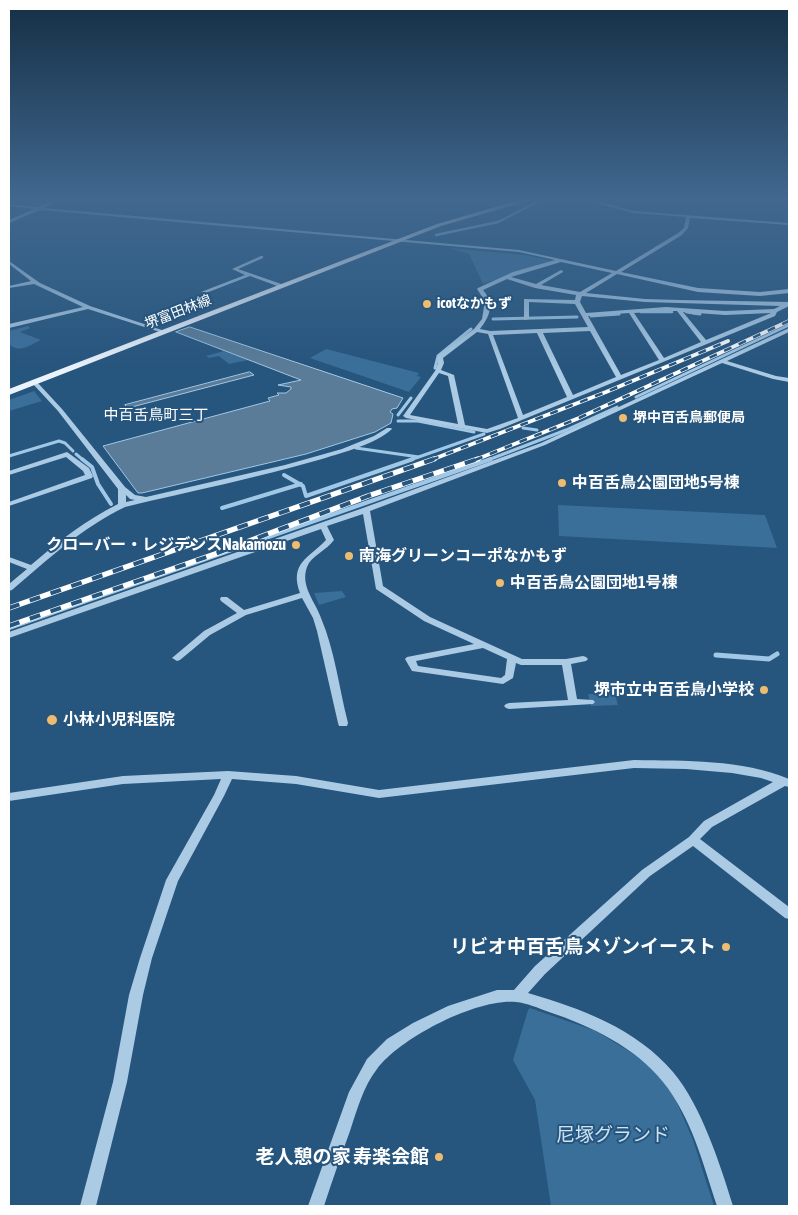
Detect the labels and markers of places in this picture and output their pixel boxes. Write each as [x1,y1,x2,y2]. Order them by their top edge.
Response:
place label: icotなかもず [437,296,512,312]
marker: icotなかもず [421,298,433,310]
place label: 堺中百舌鳥郵便局 [633,410,745,426]
marker: 堺中百舌鳥郵便局 [617,412,629,424]
place label: 中百舌鳥公園団地5号棟 [572,473,740,493]
marker: 中百舌鳥公園団地5号棟 [556,477,568,489]
place label: クローバー・レジデンスNakamozu [46,535,286,555]
marker: クローバー・レジデンスNakamozu [290,539,302,551]
place label: 南海グリーンコーポなかもず [359,546,567,566]
marker: 南海グリーンコーポなかもず [343,550,355,562]
place label: 中百舌鳥公園団地1号棟 [510,573,678,593]
marker: 中百舌鳥公園団地1号棟 [494,577,506,589]
place label: 堺市立中百舌鳥小学校 [594,680,754,700]
marker: 堺市立中百舌鳥小学校 [758,684,770,696]
place label: 小林小児科医院 [63,710,175,730]
marker: 小林小児科医院 [45,713,59,727]
place label: リビオ中百舌鳥メゾンイースト [450,936,716,958]
marker: リビオ中百舌鳥メゾンイースト [720,941,732,953]
place label: 老人憩の家 寿楽会館 [255,1146,429,1168]
marker: 老人憩の家 寿楽会館 [433,1151,445,1163]

